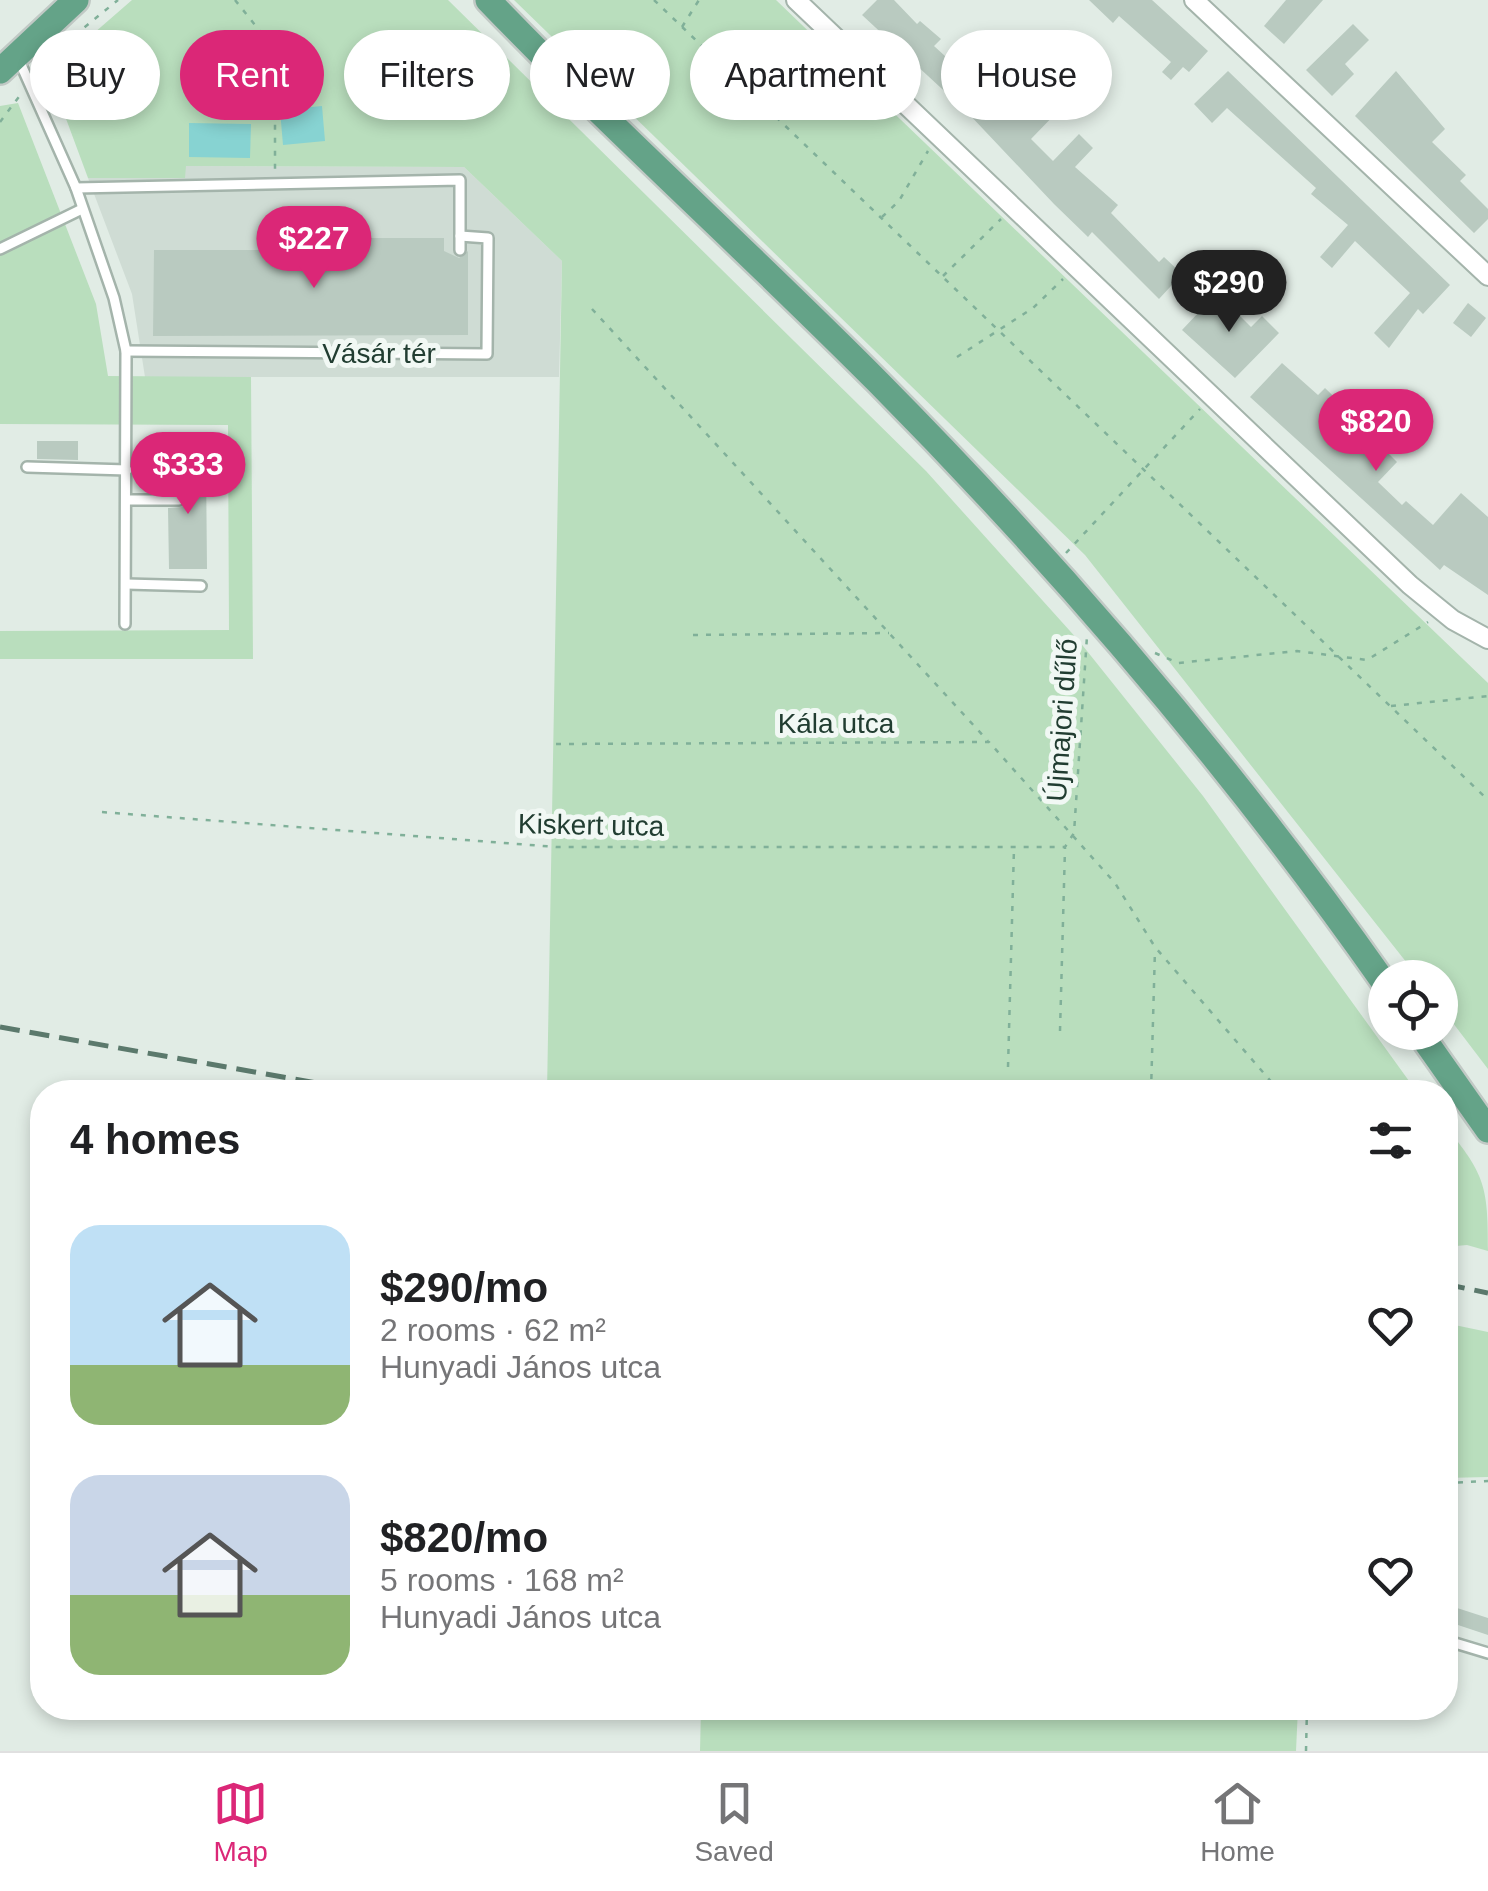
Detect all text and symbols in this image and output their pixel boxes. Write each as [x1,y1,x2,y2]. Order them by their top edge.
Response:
chip: Buy [30,30,160,120]
chip: Rent [180,30,324,120]
chip: Filters [344,30,510,120]
chip: New [530,30,670,120]
chip: Apartment [690,30,921,120]
chip: House [941,30,1112,120]
pin: $227 [255,206,373,291]
text: $227 [278,220,350,256]
pin: $290 [1170,250,1288,335]
text: $290 [1193,264,1265,300]
street label: Vásár tér [322,338,436,369]
pin: $820 [1317,389,1435,474]
text: $820 [1340,403,1412,439]
pin: $333 [129,432,247,517]
text: $333 [152,446,224,482]
street label: Újmajori dűlő [1041,637,1083,803]
street label: Kála utca [778,708,895,739]
street label: Kiskert utca [518,808,665,842]
map controls [1368,960,1458,1050]
button: locate [1368,960,1458,1050]
icon: filters [1363,1113,1418,1168]
text: 4 homes [70,1116,240,1163]
text: $290/mo [380,1264,548,1311]
icon: home [150,1265,270,1385]
icon: heart [1363,1298,1418,1353]
text: 2 rooms · 62 m² [380,1312,606,1348]
text: Hunyadi János utca [380,1349,661,1385]
text: $820/mo [380,1514,548,1561]
icon: home [150,1515,270,1635]
icon: heart [1363,1548,1418,1603]
text: 5 rooms · 168 m² [380,1562,624,1598]
text: Hunyadi János utca [380,1599,661,1635]
tab: Map [213,1776,268,1868]
tab: Saved [694,1776,774,1868]
tab: Home [1200,1776,1275,1868]

